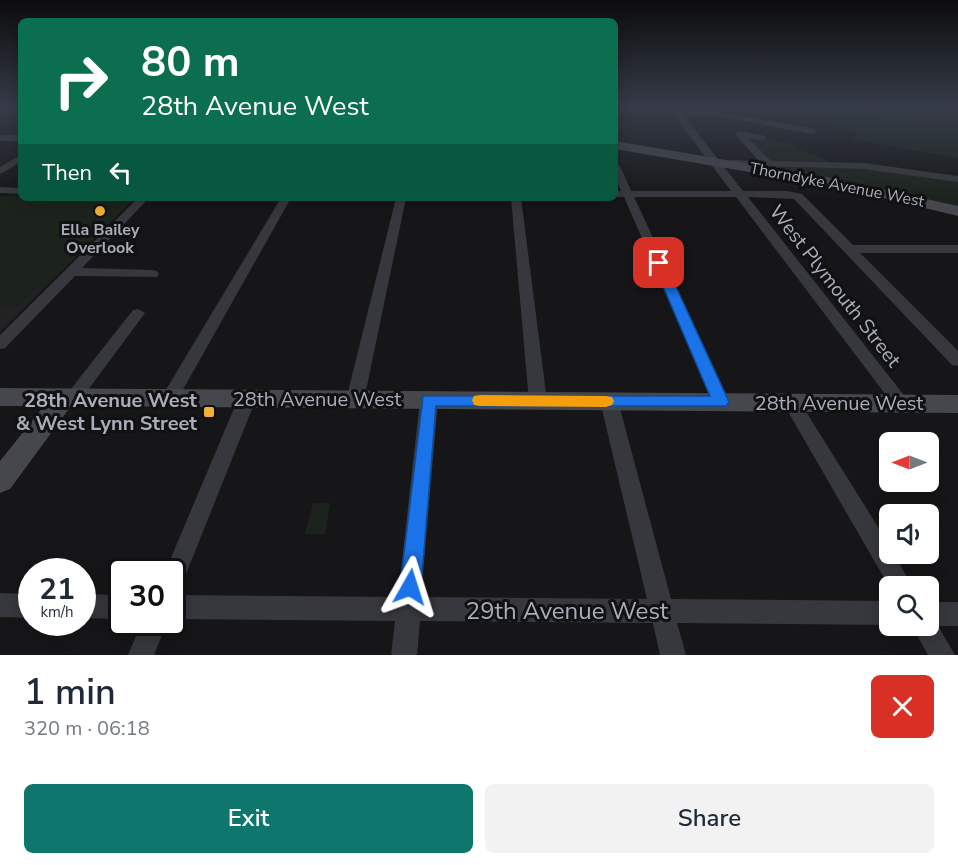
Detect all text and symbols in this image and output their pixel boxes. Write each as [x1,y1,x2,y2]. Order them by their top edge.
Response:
text: 80 m [141,34,240,91]
icon: right [42,42,120,120]
text: 28th Avenue West [141,88,369,125]
icon: left [104,156,137,189]
street label: Thorndyke Avenue West [748,157,927,213]
text: Then [42,158,92,188]
street label: West Plymouth Street [763,199,908,374]
marker: Ella Bailey Overlook [93,204,107,218]
place label: Ella Bailey Overlook [61,219,140,259]
pin [633,237,684,288]
icon: arrive [642,246,675,279]
street label: 28th Avenue West [233,386,402,413]
place label: 28th Avenue West & West Lynn Street [16,387,197,437]
street label: 28th Avenue West [755,390,924,417]
marker: 28th Avenue West & West Lynn Street [202,405,216,419]
north arrow [879,432,939,492]
map controls [879,432,939,636]
button: sound [879,504,939,564]
position arrow [378,555,442,619]
speed limit sign: 30 [108,558,186,636]
text: 21 [39,569,75,610]
button: search [879,576,939,636]
street label: 29th Avenue West [466,595,669,627]
text: km/h [40,602,74,622]
text: 1 min [24,668,116,717]
button: close [871,675,934,738]
text: 320 m · 06:18 [24,715,150,742]
button: Exit [24,784,473,853]
button: Share [485,784,934,853]

